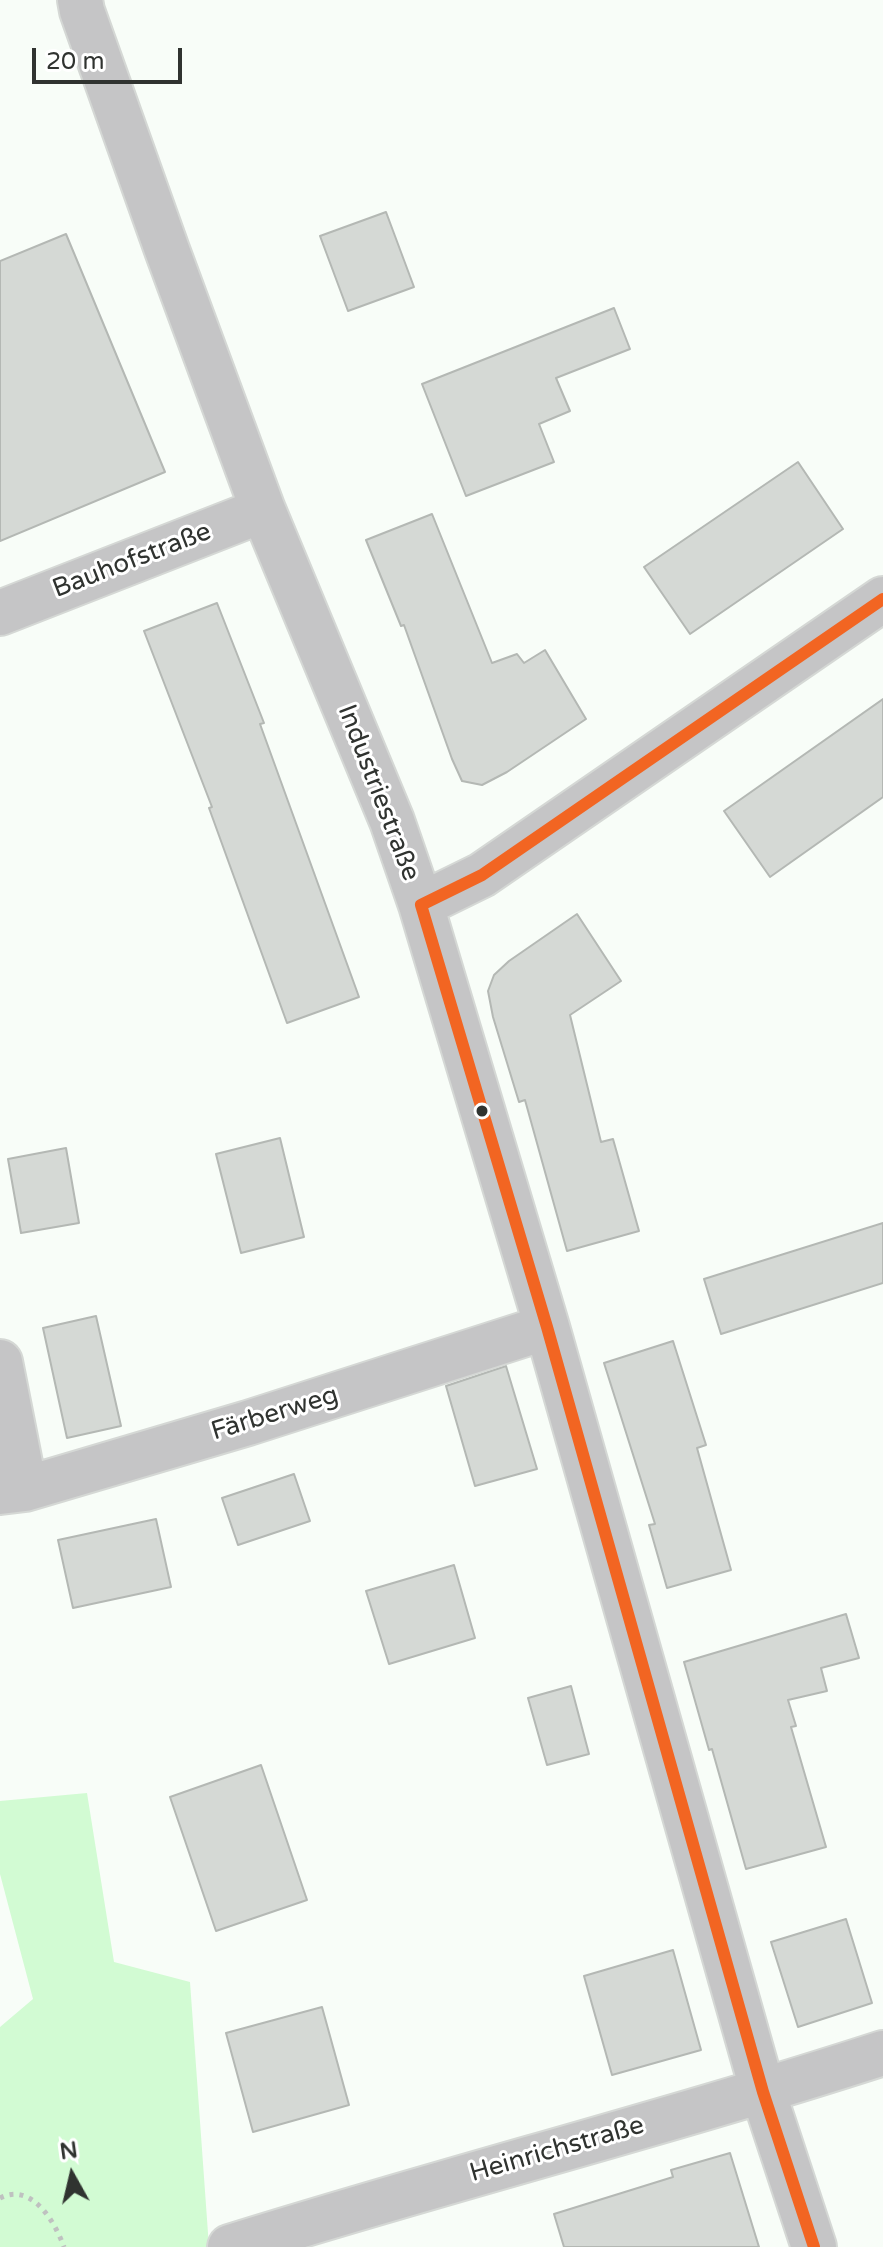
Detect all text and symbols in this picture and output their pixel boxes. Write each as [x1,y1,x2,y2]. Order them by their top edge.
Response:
scale bar [36,32,186,82]
text: 20 m [46,47,104,76]
street label: Bauhofstraße [48,516,216,606]
street label: Industriestraße [330,701,426,885]
unlabelled marker [474,1103,490,1119]
street label: Färberweg [208,1380,342,1448]
street label: Heinrichstraße [466,2110,648,2190]
north arrow [32,2135,112,2215]
text: N [58,2137,79,2165]

